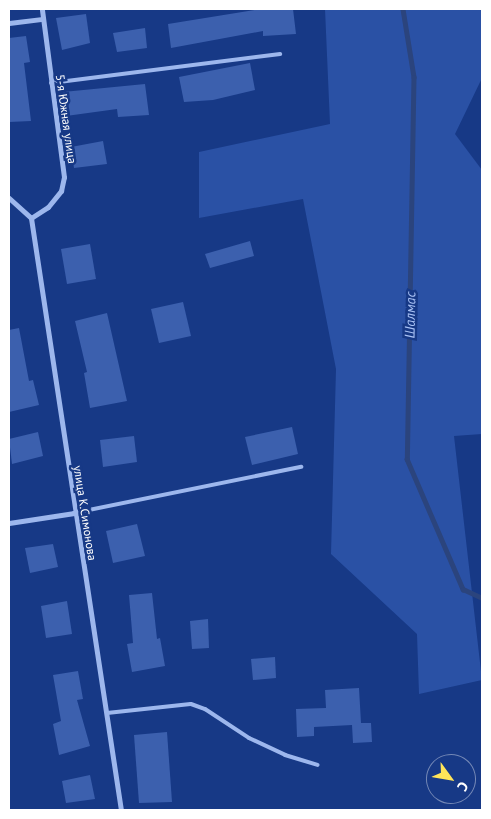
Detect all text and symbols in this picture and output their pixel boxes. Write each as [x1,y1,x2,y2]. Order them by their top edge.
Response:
street label: 5-я Южная улица [53,73,79,165]
water label: Шалмас [401,291,419,339]
street label: улица К.Симонова [70,464,100,562]
north arrow [426,754,476,804]
text: С [453,778,473,795]

